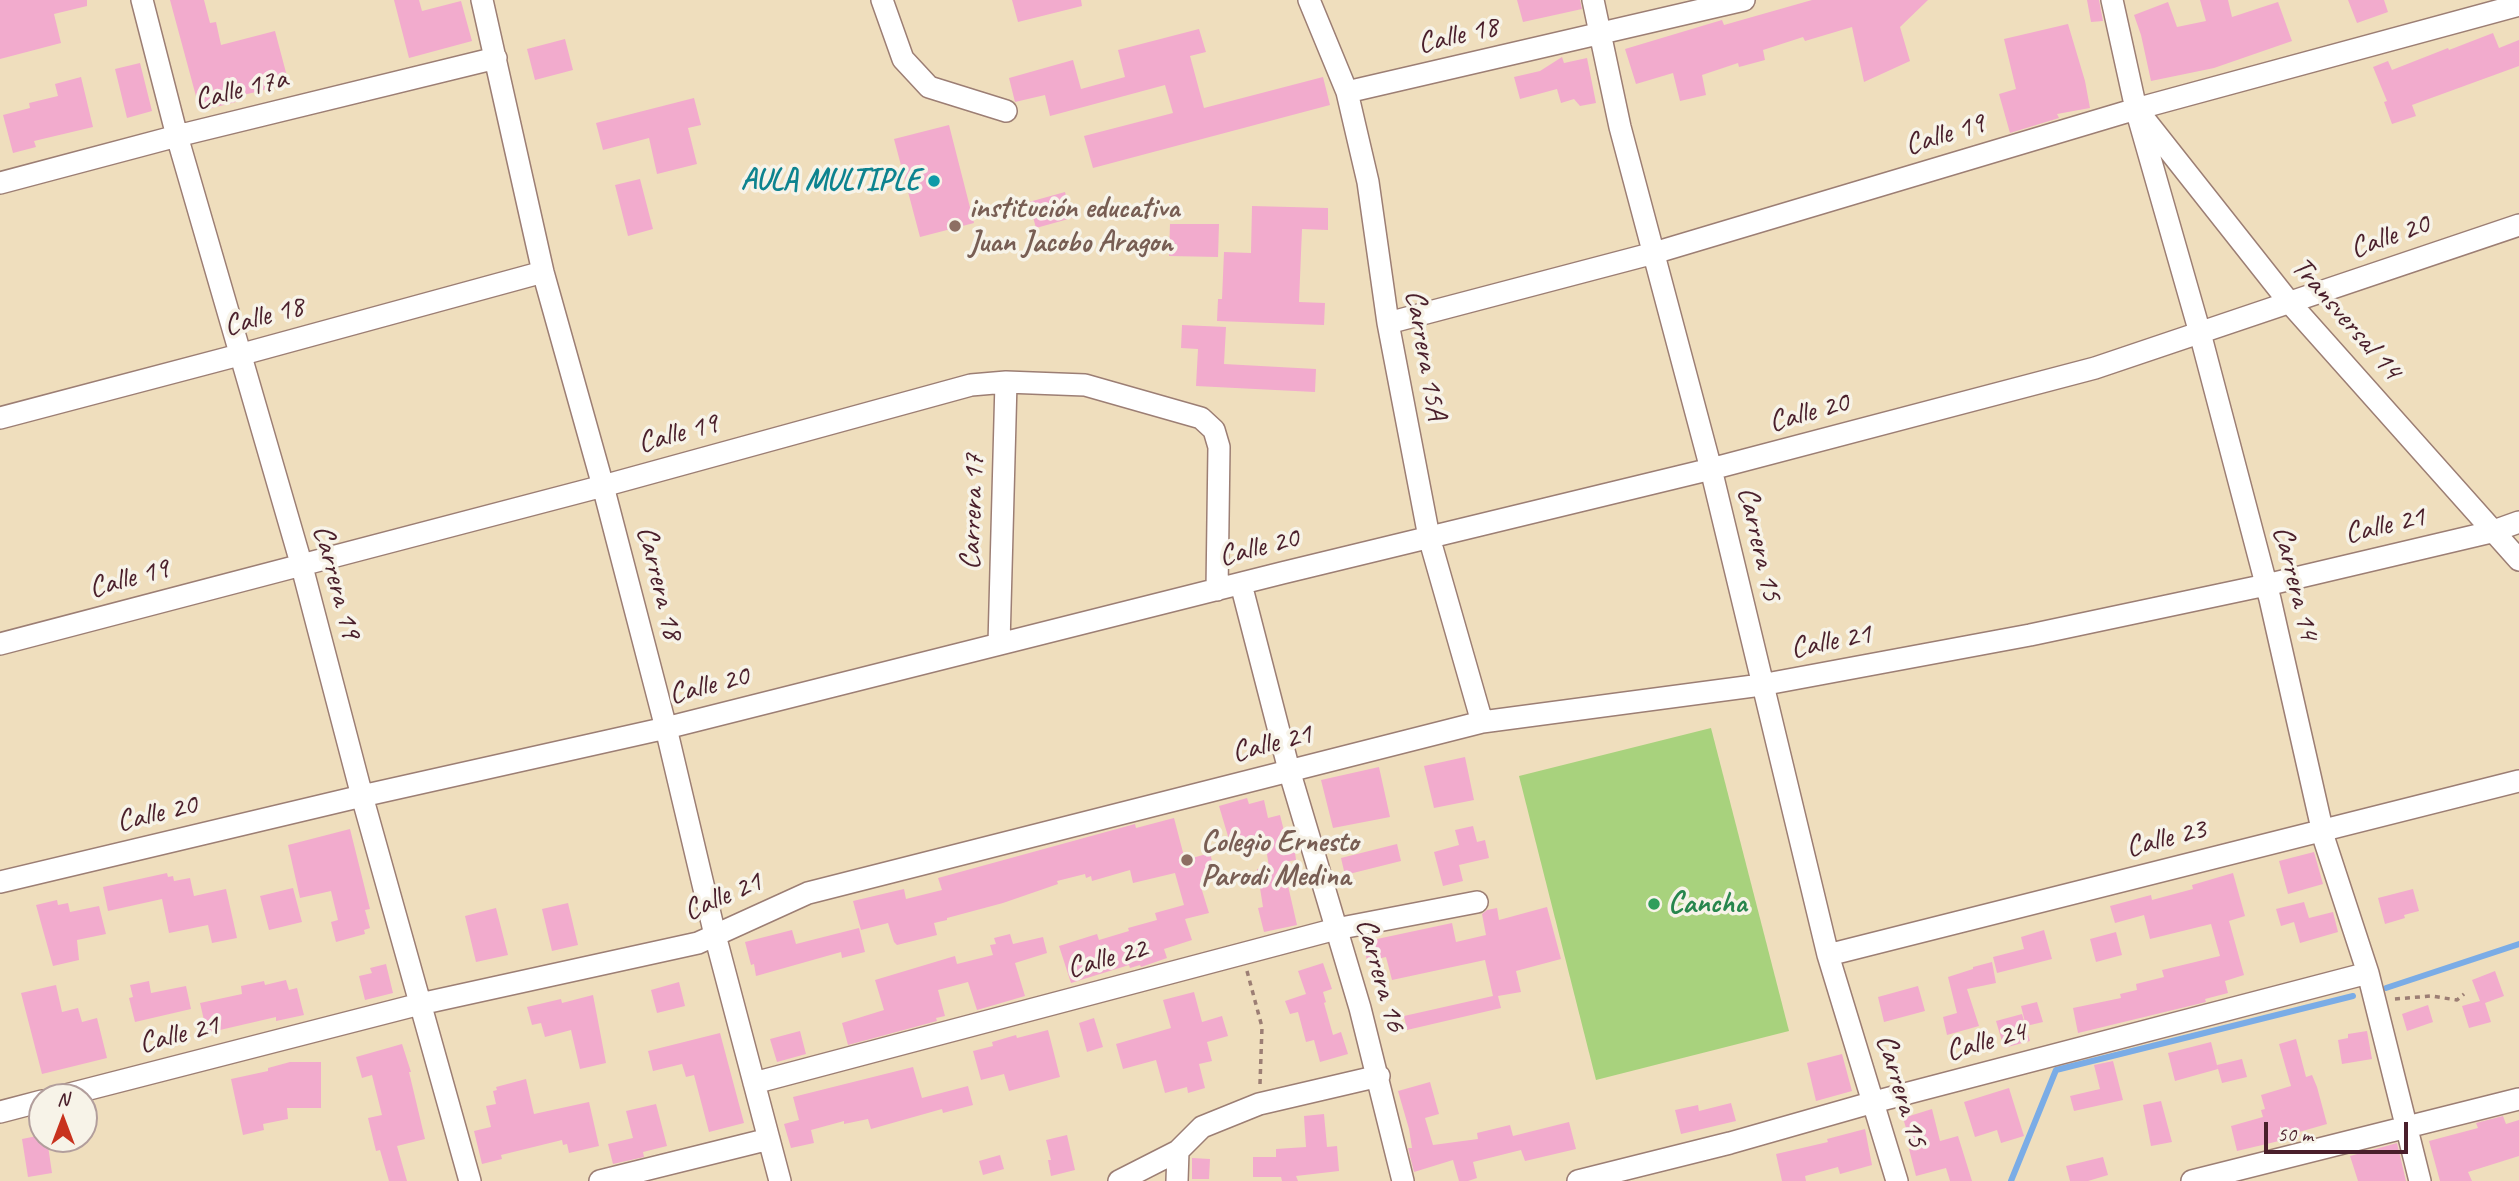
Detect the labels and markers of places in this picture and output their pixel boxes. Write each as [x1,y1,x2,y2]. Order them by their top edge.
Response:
place label: AULA MULTIPLE [741,163,920,199]
marker: AULA MULTIPLE [926,173,942,189]
place label: institución educativa Juan Jacobo Aragon [969,191,1179,262]
marker: institución educativa Juan Jacobo Aragon [947,218,963,234]
place label: Colegio Ernesto Parodi Medina [1201,825,1358,896]
marker: Colegio Ernesto Parodi Medina [1179,852,1195,868]
place label: Cancha [1668,886,1746,922]
marker: Cancha [1646,896,1662,912]

